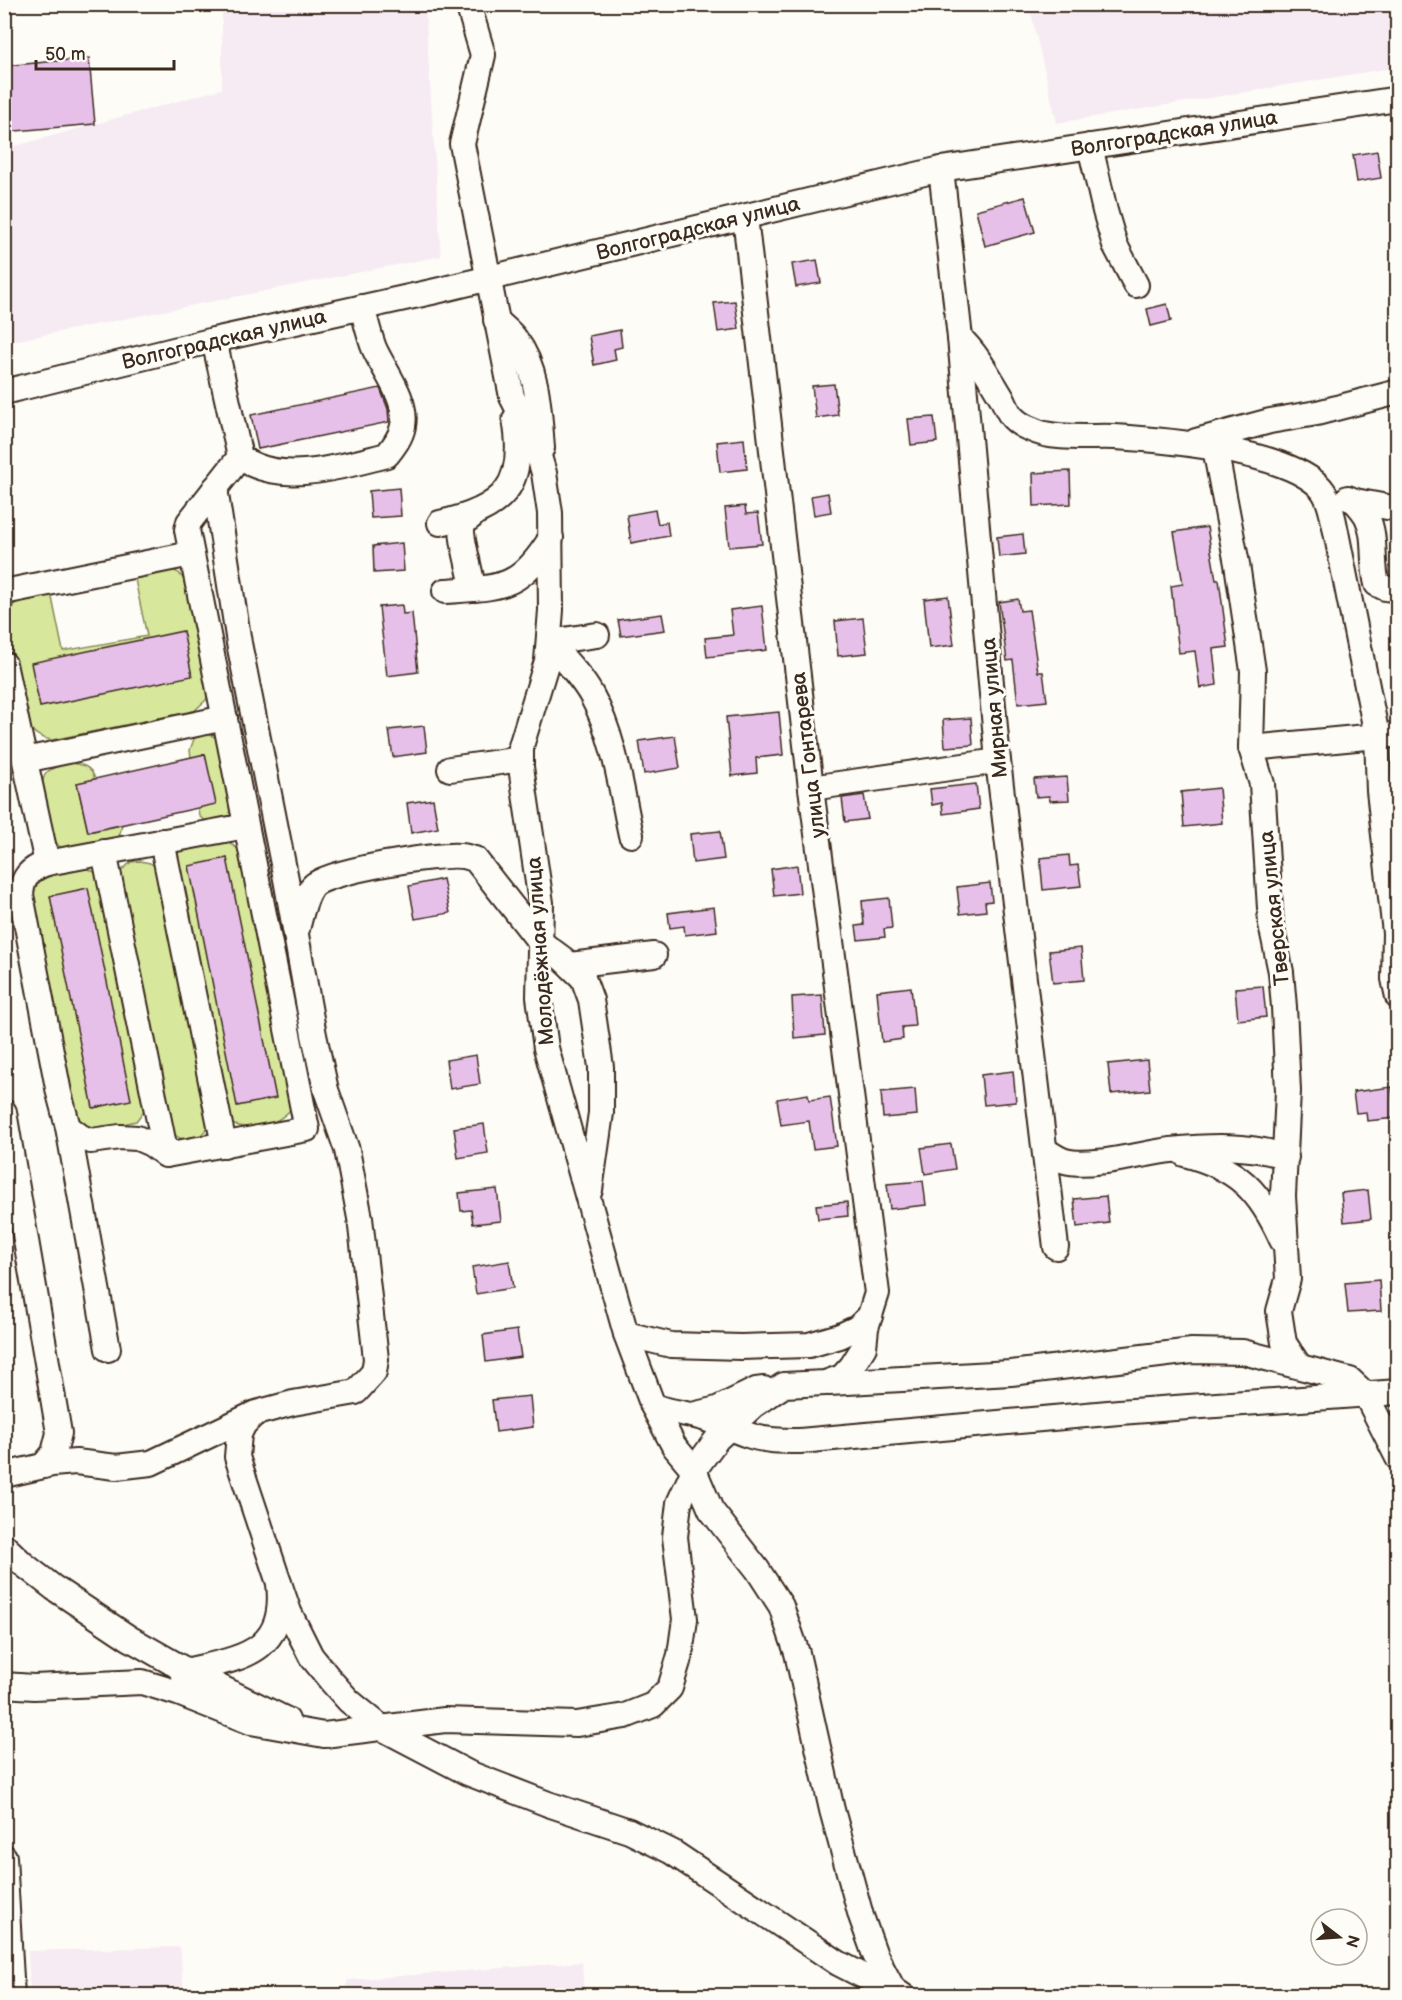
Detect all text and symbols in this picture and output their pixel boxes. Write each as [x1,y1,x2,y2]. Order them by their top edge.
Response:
scale bar [36,33,174,71]
text: 50 m [45,44,86,65]
street label: Волгоградская улица [1069,105,1280,162]
street label: Волгоградская улица [594,191,803,266]
street label: Волгоградская улица [120,304,329,375]
street label: Мирная улица [976,636,1013,779]
street label: улица Гонтарева [786,670,831,839]
street label: Тверская улица [1254,829,1295,987]
street label: Молодёжная улица [521,855,560,1046]
north arrow [1309,1907,1369,1967]
text: N [1341,1932,1363,1949]

